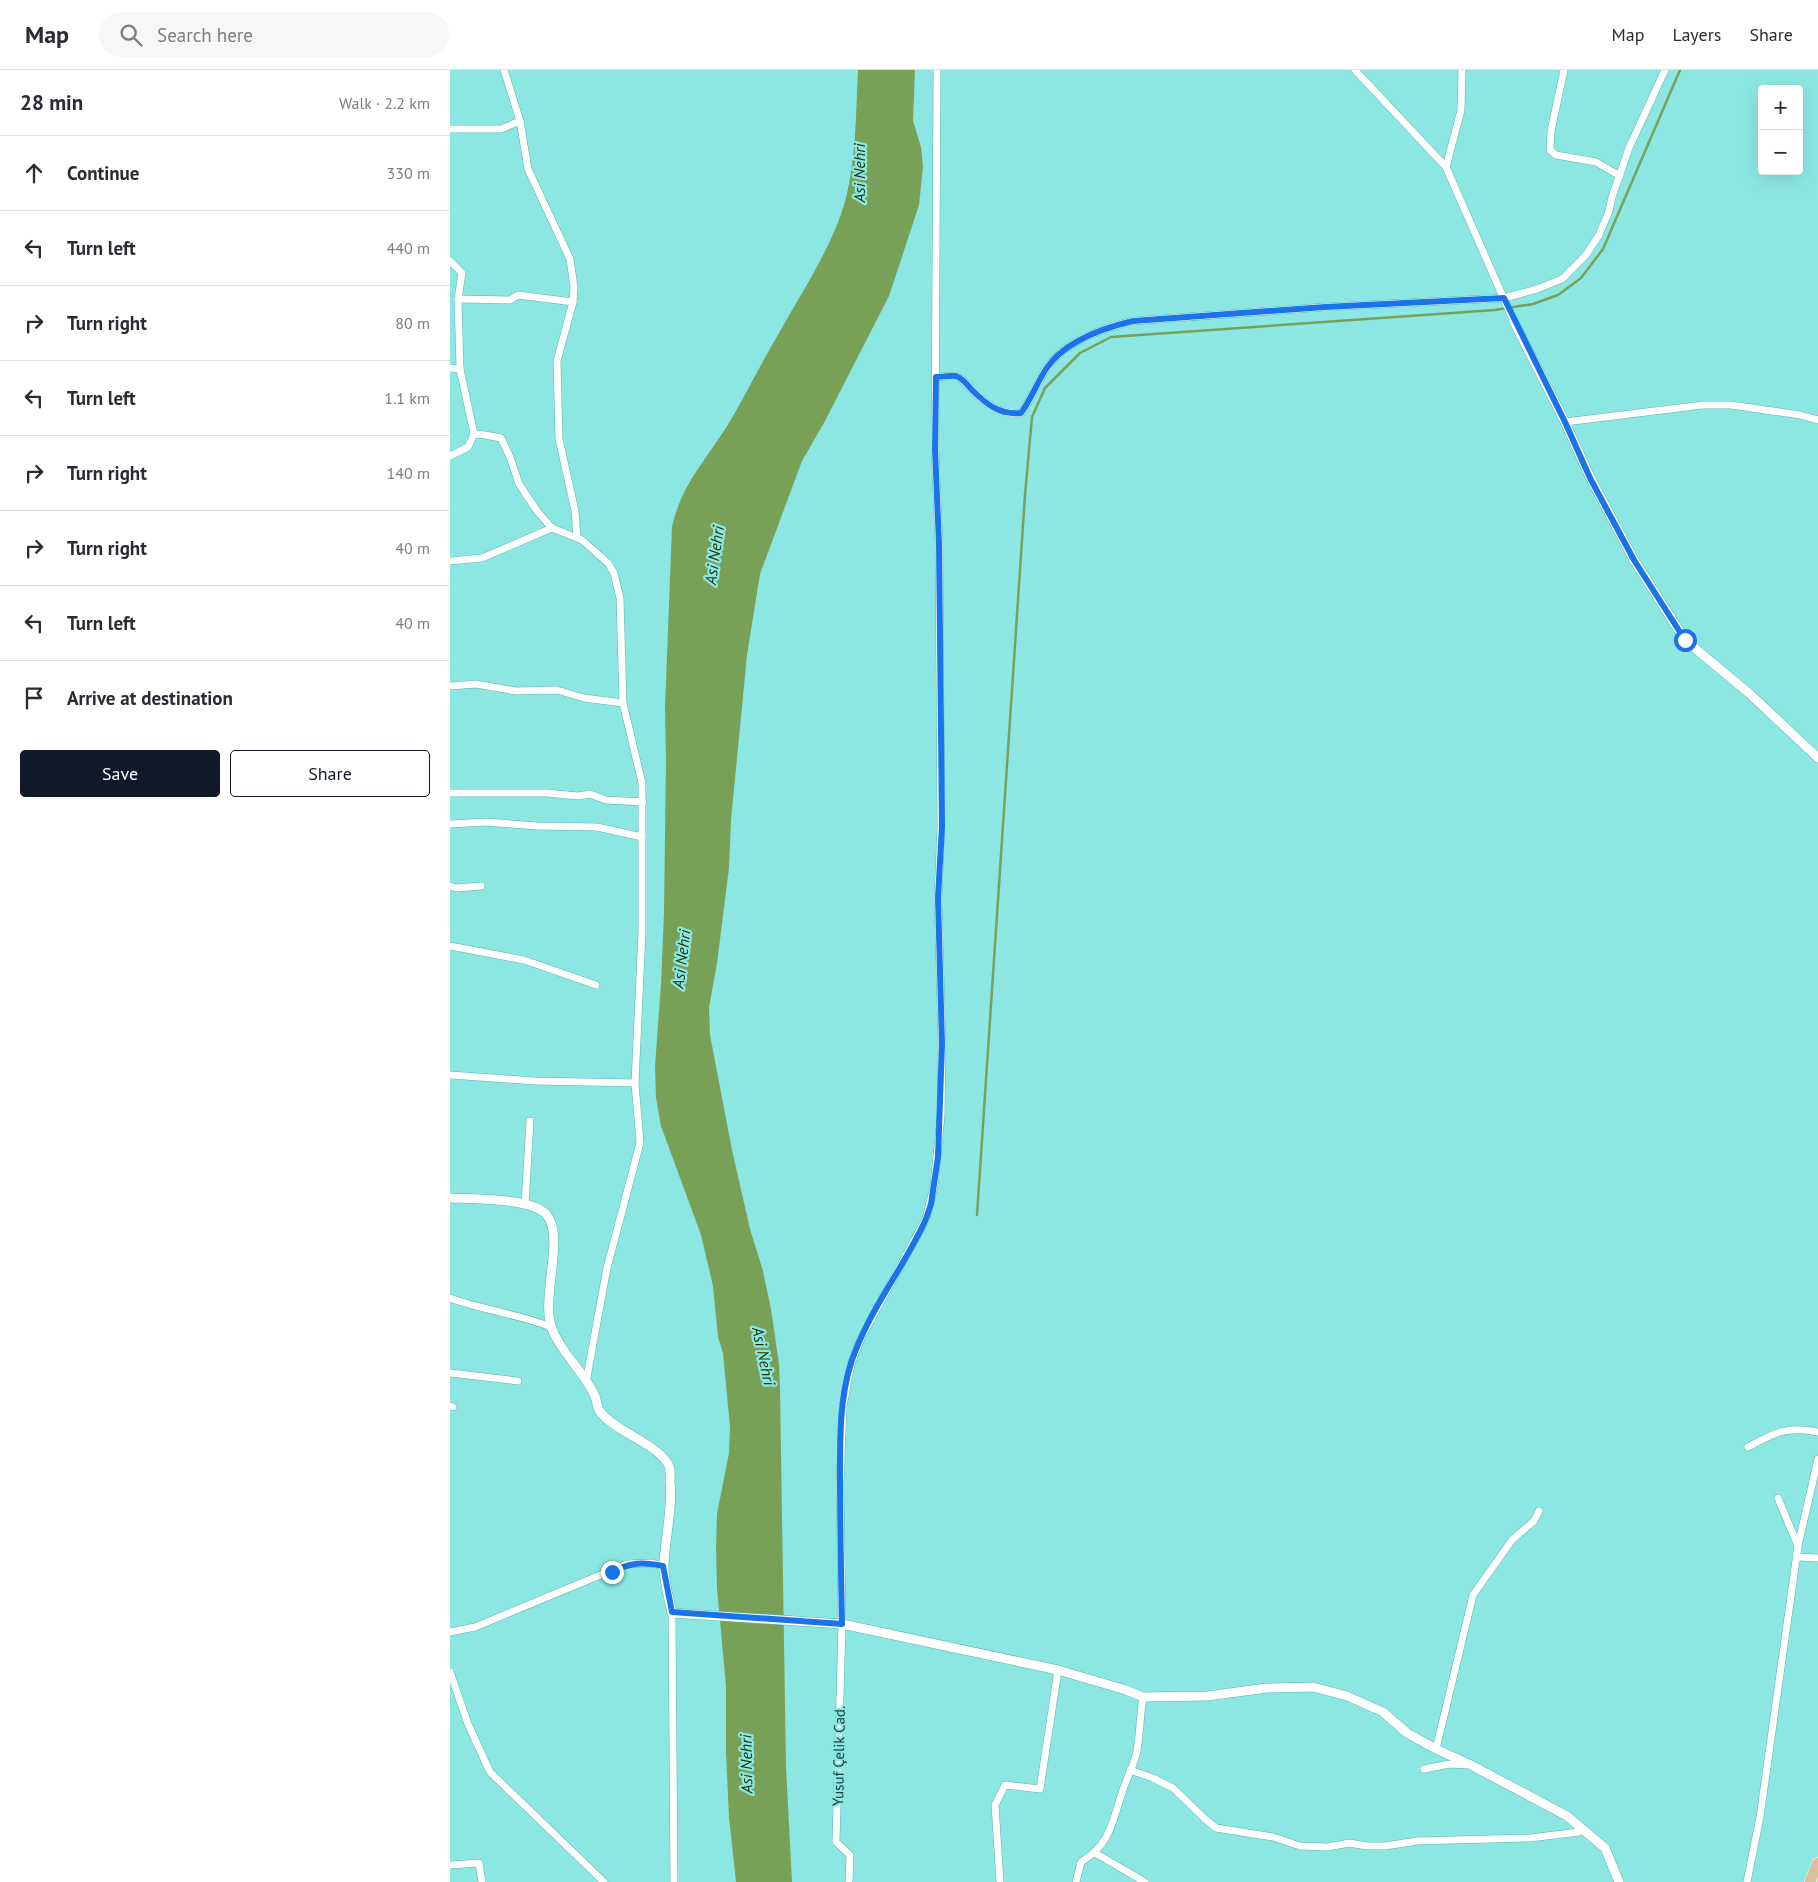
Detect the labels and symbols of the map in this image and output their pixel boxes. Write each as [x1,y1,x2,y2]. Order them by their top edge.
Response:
water label: Asi Nehri [849,143,869,204]
water label: Asi Nehri [700,523,728,587]
route start [1674,629,1697,652]
water label: Asi Nehri [667,928,695,991]
water label: Asi Nehri [748,1324,780,1388]
route end [601,1561,624,1584]
street label: Yusuf Çelik Cad. [828,1706,849,1806]
water label: Asi Nehri [735,1733,757,1795]

